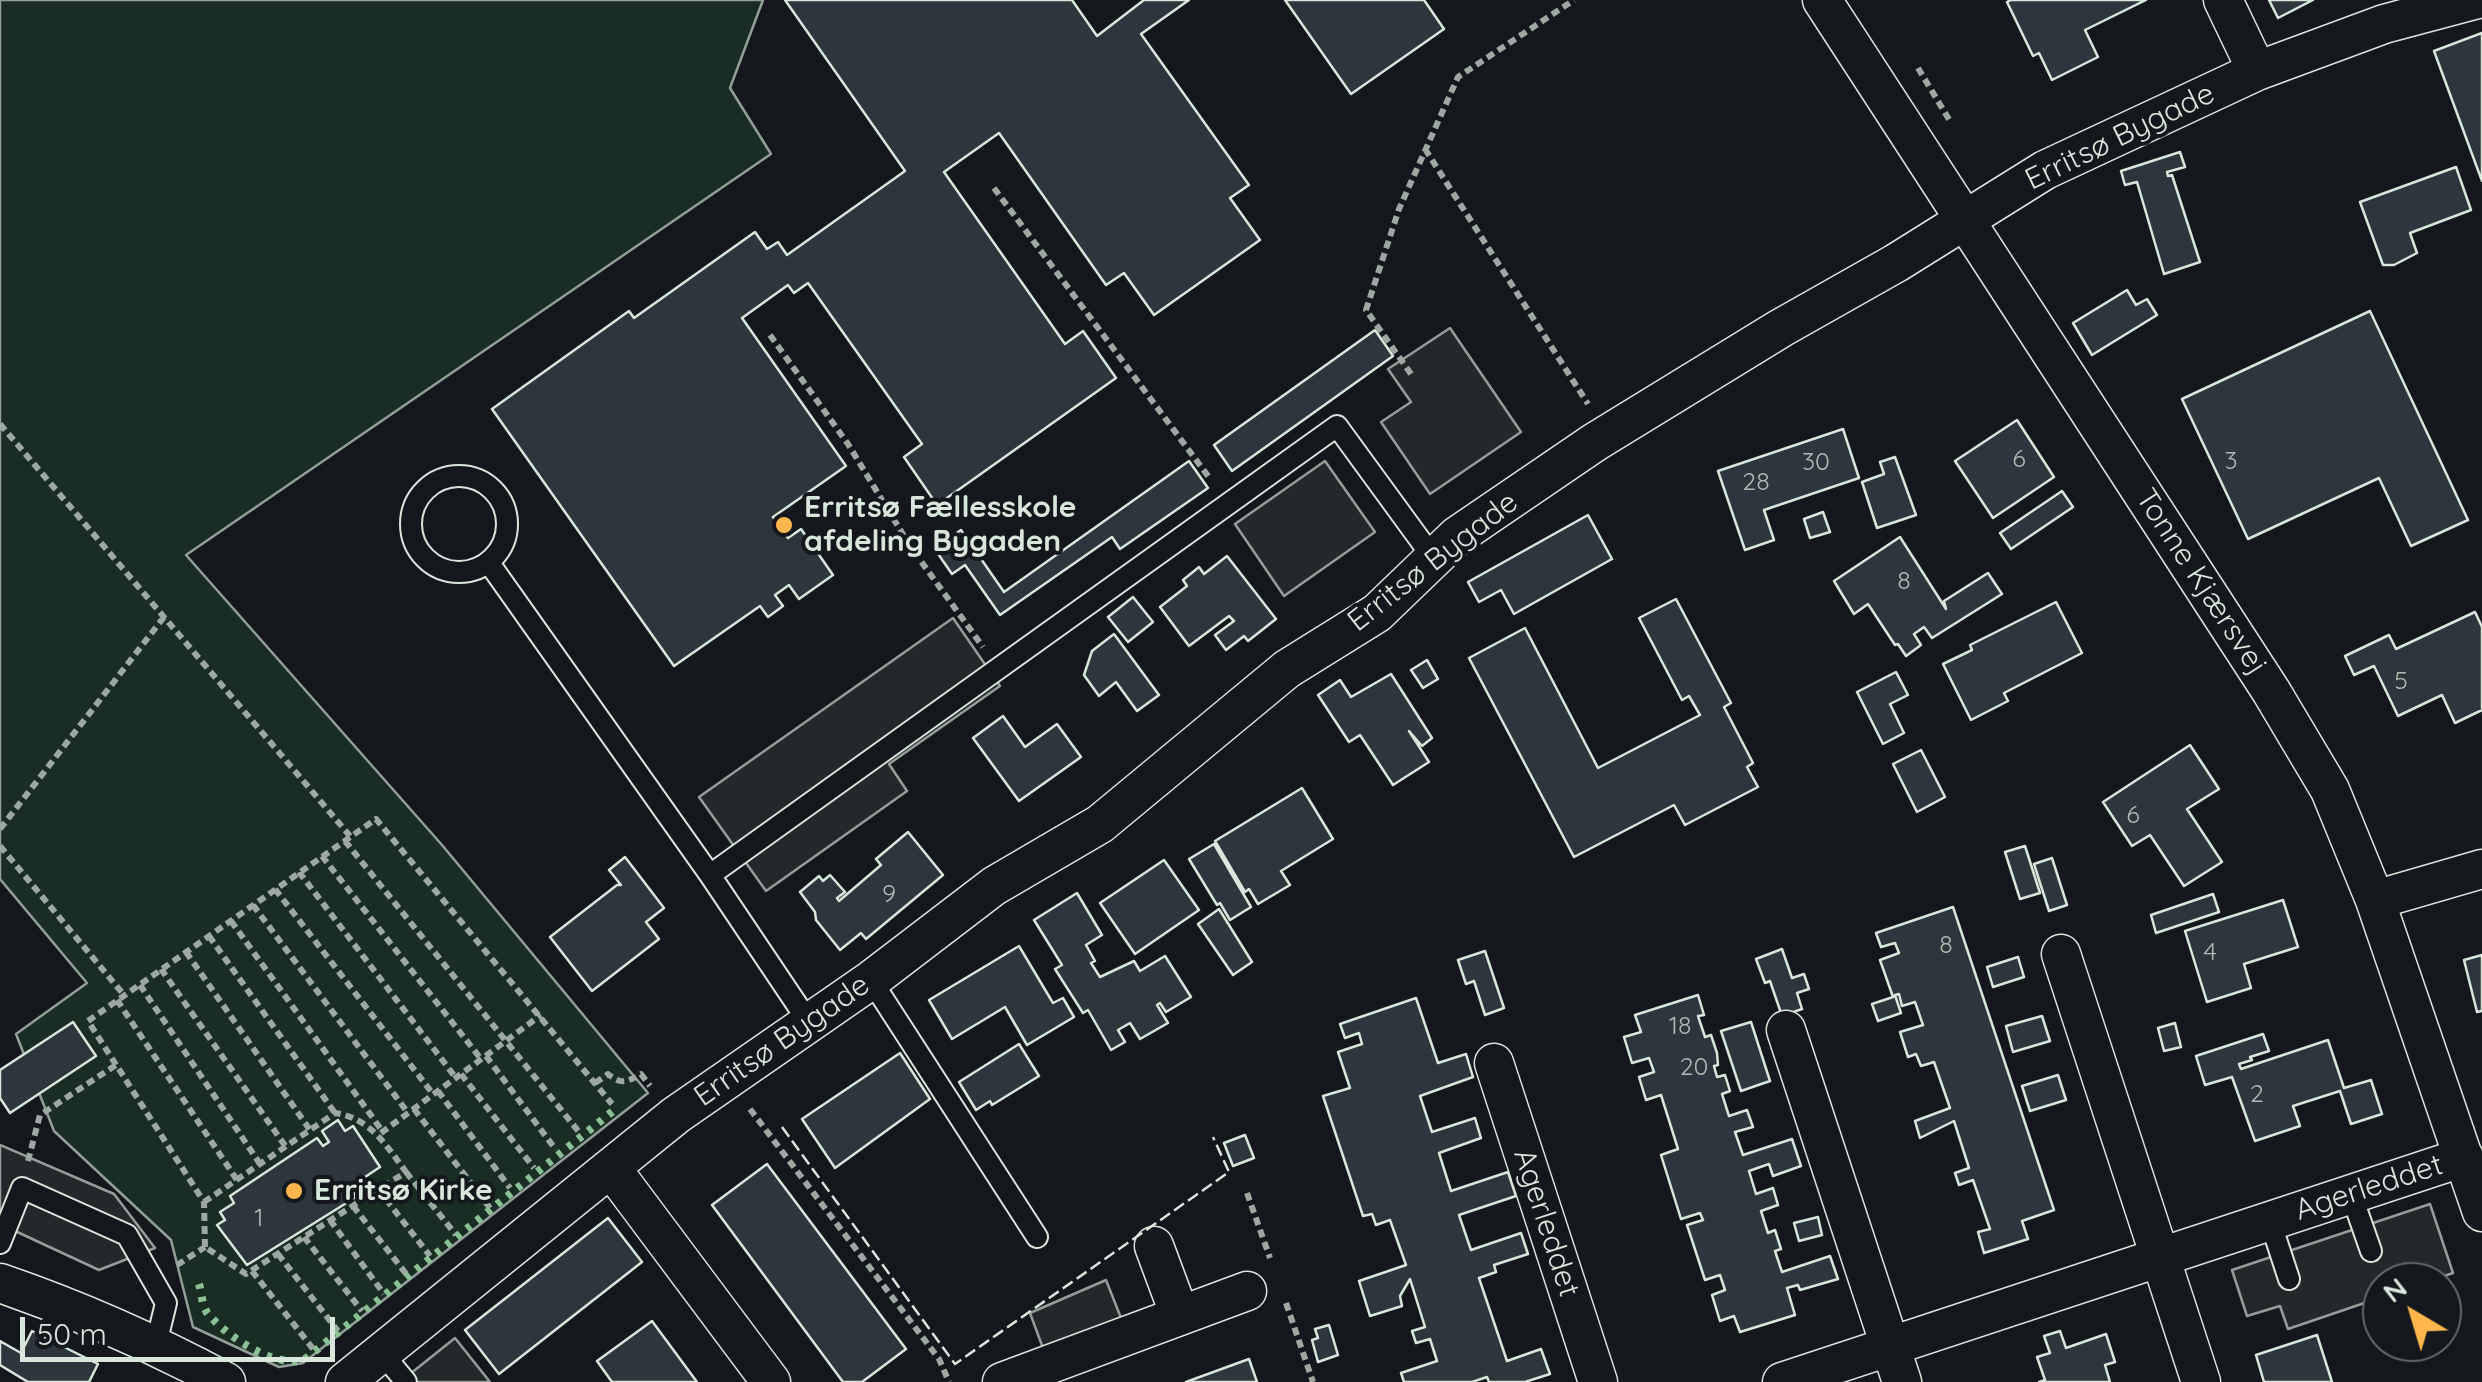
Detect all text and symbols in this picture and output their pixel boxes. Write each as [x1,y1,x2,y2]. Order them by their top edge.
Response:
street label: Erritsø Bygade [2020,76,2220,198]
house number: 6 [2012,444,2026,474]
house number: 3 [2224,446,2238,476]
house number: 30 [1802,447,1830,477]
house number: 28 [1742,467,1770,497]
street label: Tonne Kjærsvej [2128,482,2274,682]
street label: Erritsø Bygade [1341,484,1525,640]
place label: Erritsø Fællesskole afdeling Bygaden [804,490,1077,560]
marker: Erritsø Fællesskole afdeling Bygaden [773,514,795,536]
house number: 8 [1897,566,1911,596]
house number: 5 [2394,666,2408,696]
house number: 6 [2126,800,2140,830]
house number: 9 [882,879,896,909]
house number: 8 [1939,930,1953,960]
house number: 4 [2203,937,2217,967]
street label: Erritsø Bygade [687,967,877,1115]
house number: 18 [1669,1011,1691,1041]
house number: 20 [1680,1052,1708,1082]
house number: 2 [2250,1079,2264,1109]
street label: Agerleddet [1505,1145,1587,1301]
street label: Agerleddet [2291,1147,2447,1229]
place label: Erritsø Kirke [314,1173,493,1209]
marker: Erritsø Kirke [283,1180,305,1202]
house number: 1 [254,1203,264,1233]
north arrow [2362,1262,2462,1362]
text: N [2376,1269,2413,1310]
scale bar [25,1297,340,1359]
text: 50 m [37,1315,107,1353]

